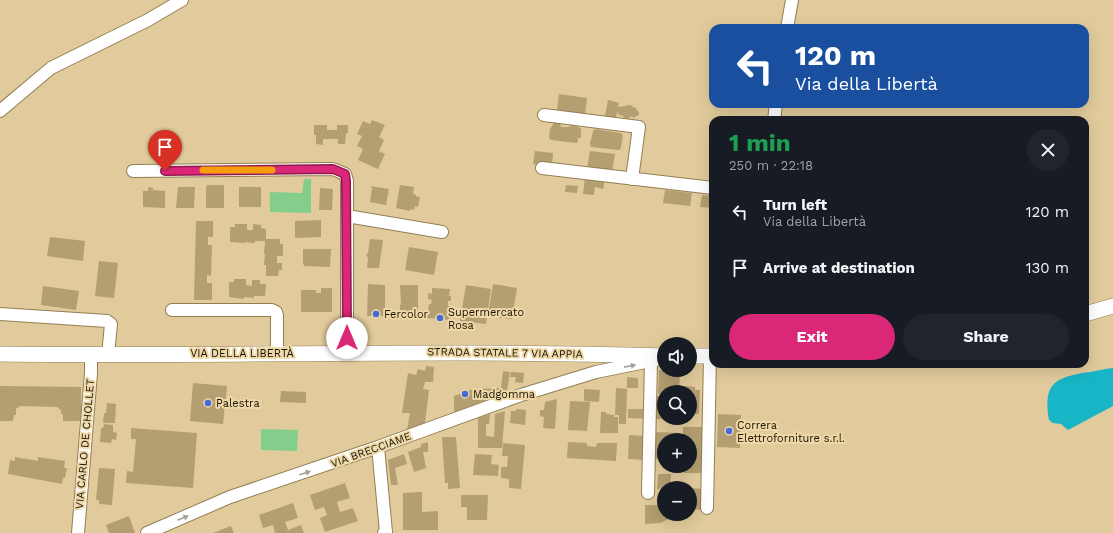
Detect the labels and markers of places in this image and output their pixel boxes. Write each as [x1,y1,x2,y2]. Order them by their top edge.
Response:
pin [148,130,182,171]
place label: Supermercato Rosa [448,306,524,332]
place label: Fercolor [384,308,428,321]
marker: Fercolor [371,309,381,319]
marker: Supermercato Rosa [435,313,445,323]
place label: Madgomma [473,388,535,401]
marker: Madgomma [460,389,470,399]
place label: Palestra [216,397,260,410]
marker: Palestra [203,398,213,408]
place label: Correra Elettroforniture s.r.l. [737,419,845,445]
marker: Correra Elettroforniture s.r.l. [724,426,734,436]

